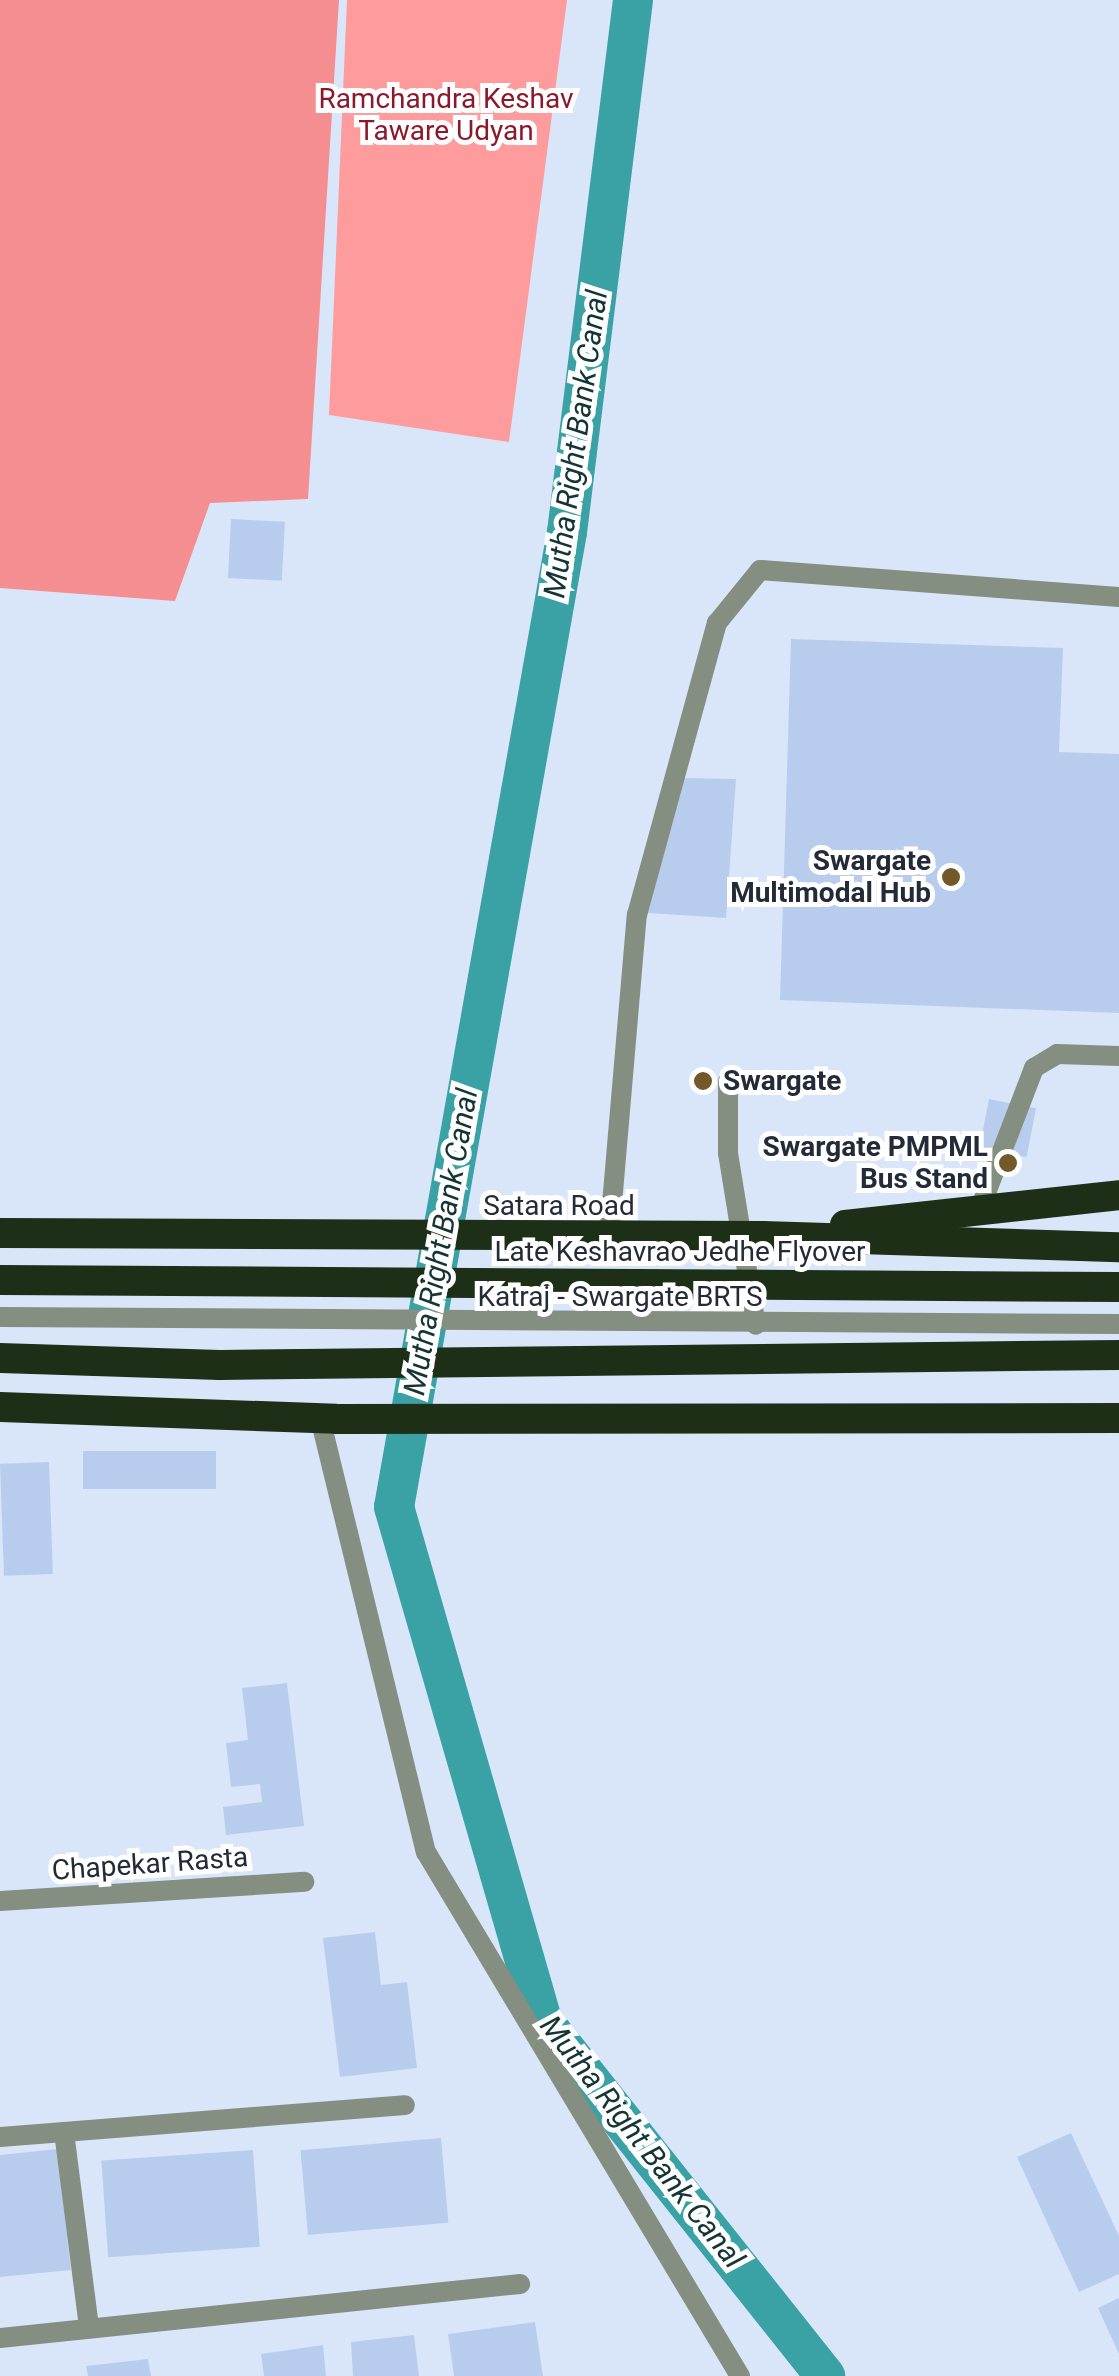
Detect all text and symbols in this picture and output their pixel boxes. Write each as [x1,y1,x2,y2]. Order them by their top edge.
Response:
park label: Ramchandra Keshav Taware Udyan [318,82,574,148]
water label: Mutha Right Bank Canal [537,288,615,600]
place label: Swargate Multimodal Hub [730,844,931,910]
marker: Swargate Multimodal Hub [940,866,962,888]
place label: Swargate [723,1064,841,1098]
marker: Swargate [692,1070,714,1092]
water label: Mutha Right Bank Canal [396,1086,486,1398]
place label: Swargate PMPML Bus Stand [762,1130,988,1196]
marker: Swargate PMPML Bus Stand [997,1152,1019,1174]
street label: Satara Road [483,1189,635,1223]
street label: Late Keshavrao Jedhe Flyover [495,1235,865,1269]
street label: Katraj - Swargate BRTS [477,1280,763,1314]
street label: Chapekar Rasta [51,1840,249,1888]
water label: Mutha Right Bank Canal [532,2009,752,2275]

